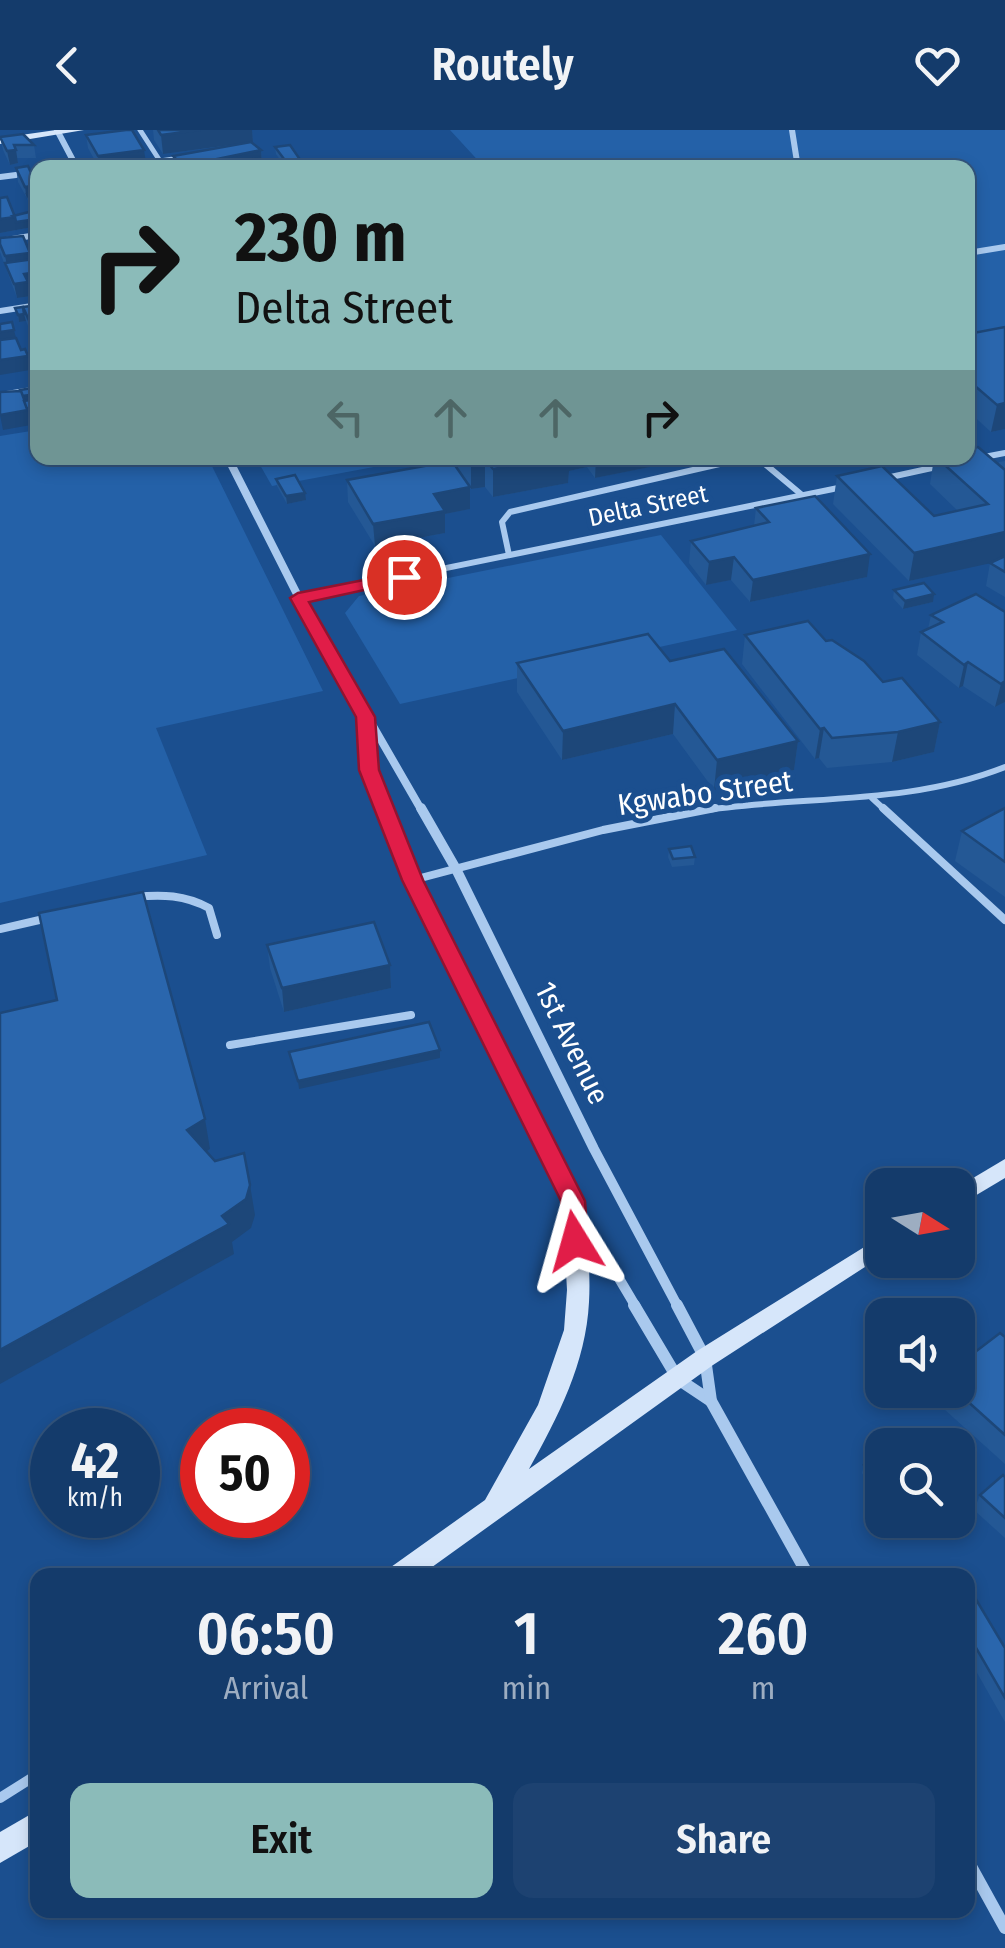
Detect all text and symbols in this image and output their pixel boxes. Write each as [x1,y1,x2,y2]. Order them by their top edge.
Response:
icon: back [40,38,95,93]
text: Routely [431,38,574,92]
icon: heart [910,38,965,93]
text: 230 m [235,196,407,280]
icon: right [70,200,200,330]
text: Delta Street [235,281,453,335]
icon: left [318,390,373,445]
icon: ahead [423,390,478,445]
icon: ahead [528,390,583,445]
icon: right [633,390,688,445]
street label: Delta Street [586,479,711,533]
pin [362,535,447,620]
icon: arrive [377,550,432,605]
street label: Kgwabo Street [615,763,795,823]
street label: 1st Avenue [527,976,617,1110]
north arrow [865,1168,975,1278]
map controls [865,1168,975,1538]
position arrow [523,1189,627,1293]
button: sound [865,1298,975,1408]
speed limit sign: 50 [180,1408,310,1538]
button: search [865,1428,975,1538]
text: 42 [71,1431,119,1491]
text: km/h [67,1483,123,1513]
text: 06:50 [196,1598,335,1670]
text: 1 [514,1598,539,1670]
text: 260 [718,1598,809,1670]
text: Arrival [223,1669,308,1707]
text: min [502,1669,551,1707]
text: m [751,1669,775,1707]
button: Exit [70,1783,493,1898]
button: Share [513,1783,935,1898]

